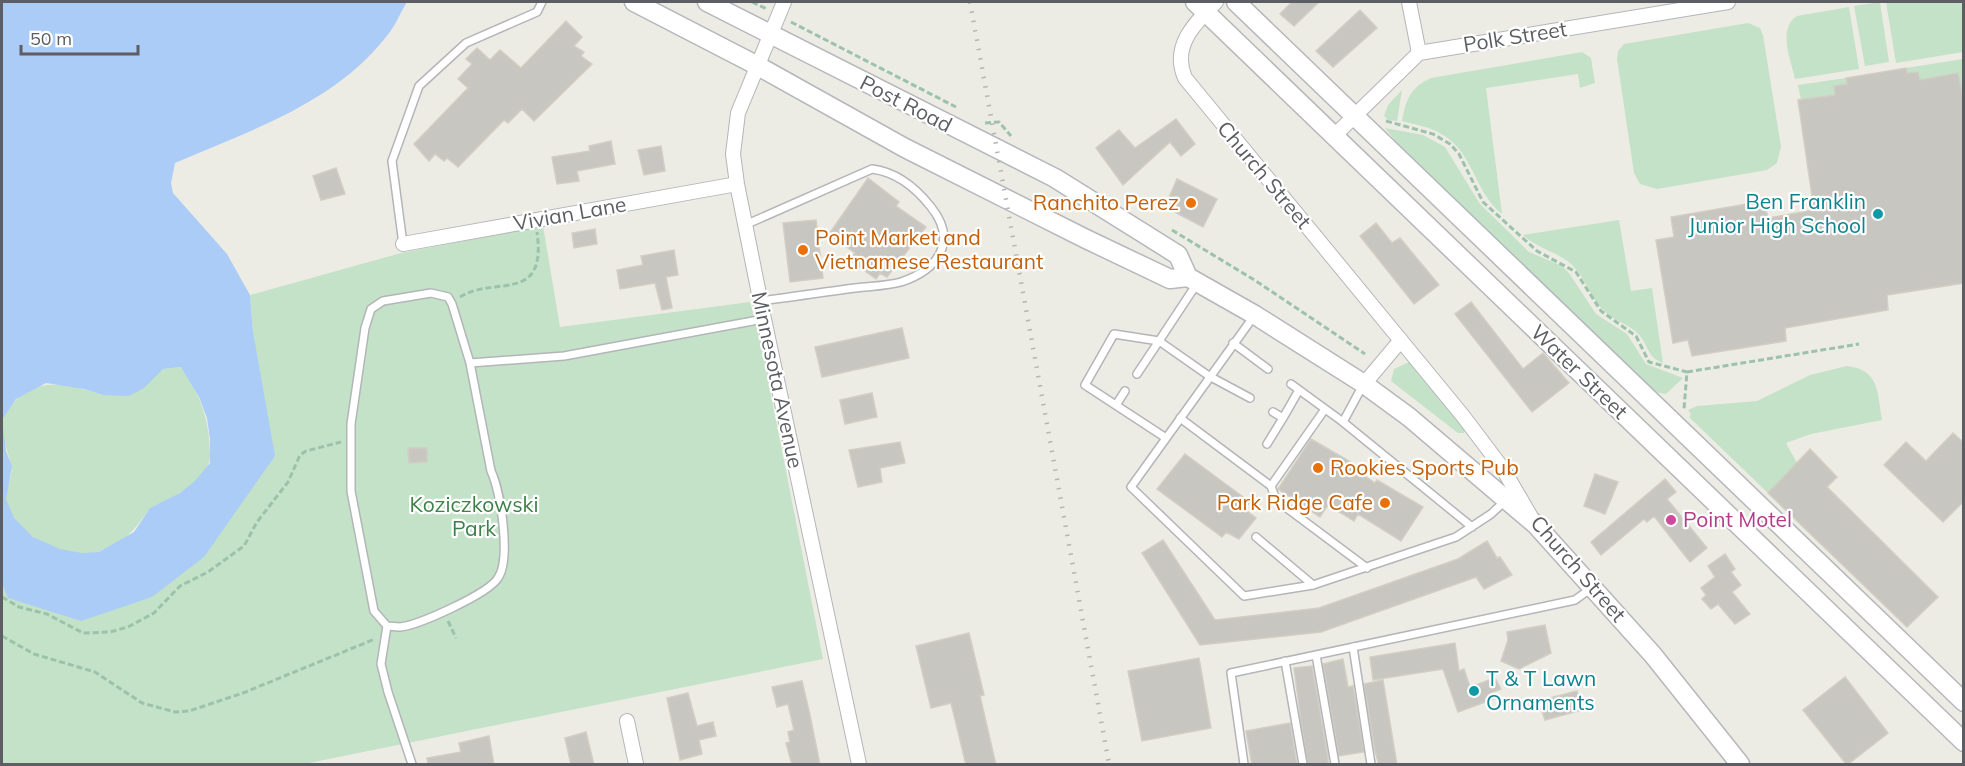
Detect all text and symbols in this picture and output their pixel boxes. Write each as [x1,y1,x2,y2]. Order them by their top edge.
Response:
street label: Polk Street [1461,15,1569,57]
scale bar [21,18,138,56]
text: 50 m [30,27,72,50]
street label: Post Road [856,69,957,137]
street label: Church Street [1212,115,1317,233]
place label: Ben Franklin Junior High School [1688,188,1866,238]
place label: Ranchito Perez [1033,189,1179,215]
street label: Vivian Lane [511,190,628,236]
marker: Ranchito Perez [1184,196,1198,210]
marker: Ben Franklin Junior High School [1871,207,1885,221]
place label: Point Market and Vietnamese Restaurant [815,224,1043,274]
marker: Point Market and Vietnamese Restaurant [796,243,810,257]
street label: Minnesota Avenue [747,289,809,470]
street label: Water Street [1526,319,1634,424]
place label: Rookies Sports Pub [1330,454,1519,480]
marker: Rookies Sports Pub [1311,461,1325,475]
place label: Park Ridge Cafe [1217,489,1373,515]
park label: Koziczkowski Park [410,491,538,541]
marker: Park Ridge Cafe [1378,496,1392,510]
place label: Point Motel [1683,506,1792,532]
street label: Church Street [1525,510,1632,627]
marker: Point Motel [1664,513,1678,527]
place label: T & T Lawn Ornaments [1486,665,1596,715]
marker: T & T Lawn Ornaments [1467,684,1481,698]

